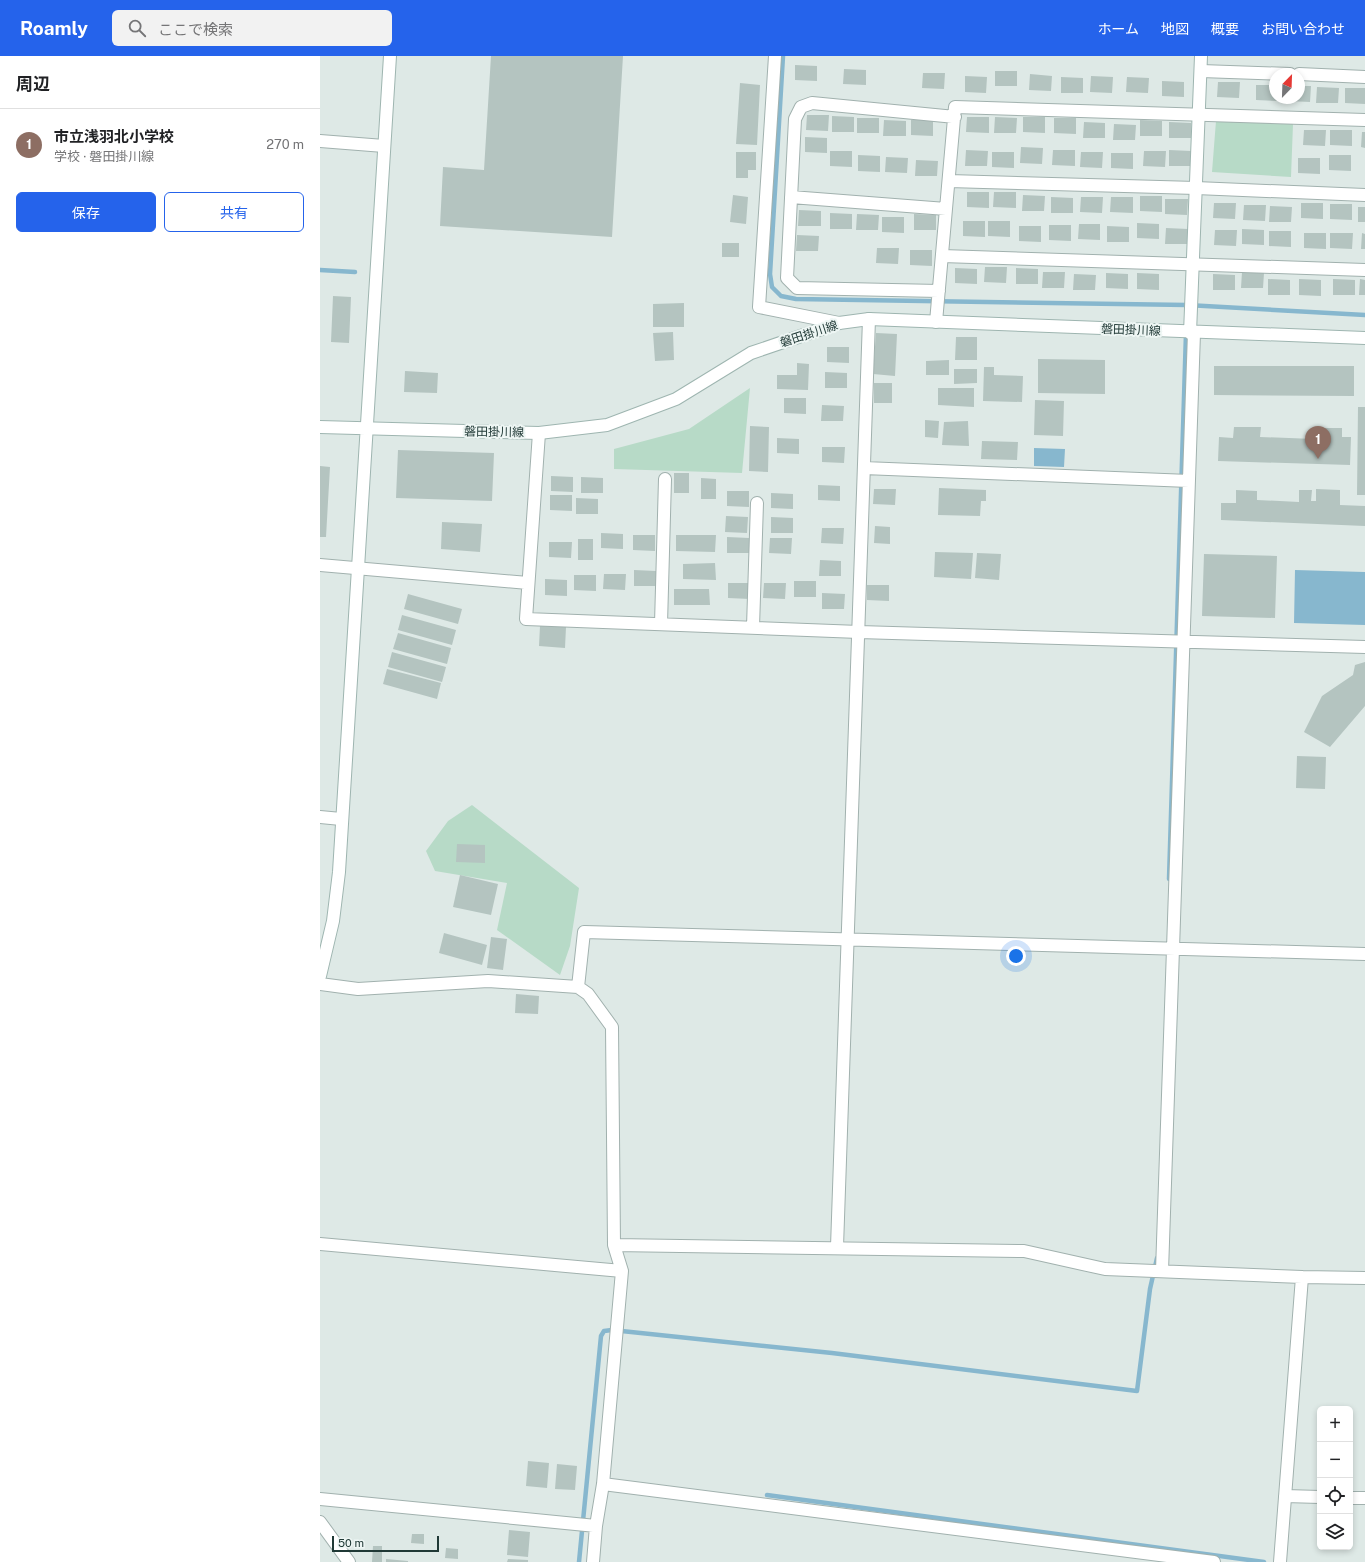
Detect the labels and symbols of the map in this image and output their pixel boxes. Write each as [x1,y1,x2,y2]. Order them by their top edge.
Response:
north arrow [1269,68,1305,104]
street label: 磐田掛川線 [778,318,840,350]
street label: 磐田掛川線 [1101,322,1161,338]
street label: 磐田掛川線 [464,424,524,440]
pin: 1 [1305,426,1331,459]
your location [1006,946,1026,966]
scale bar [332,1534,439,1553]

